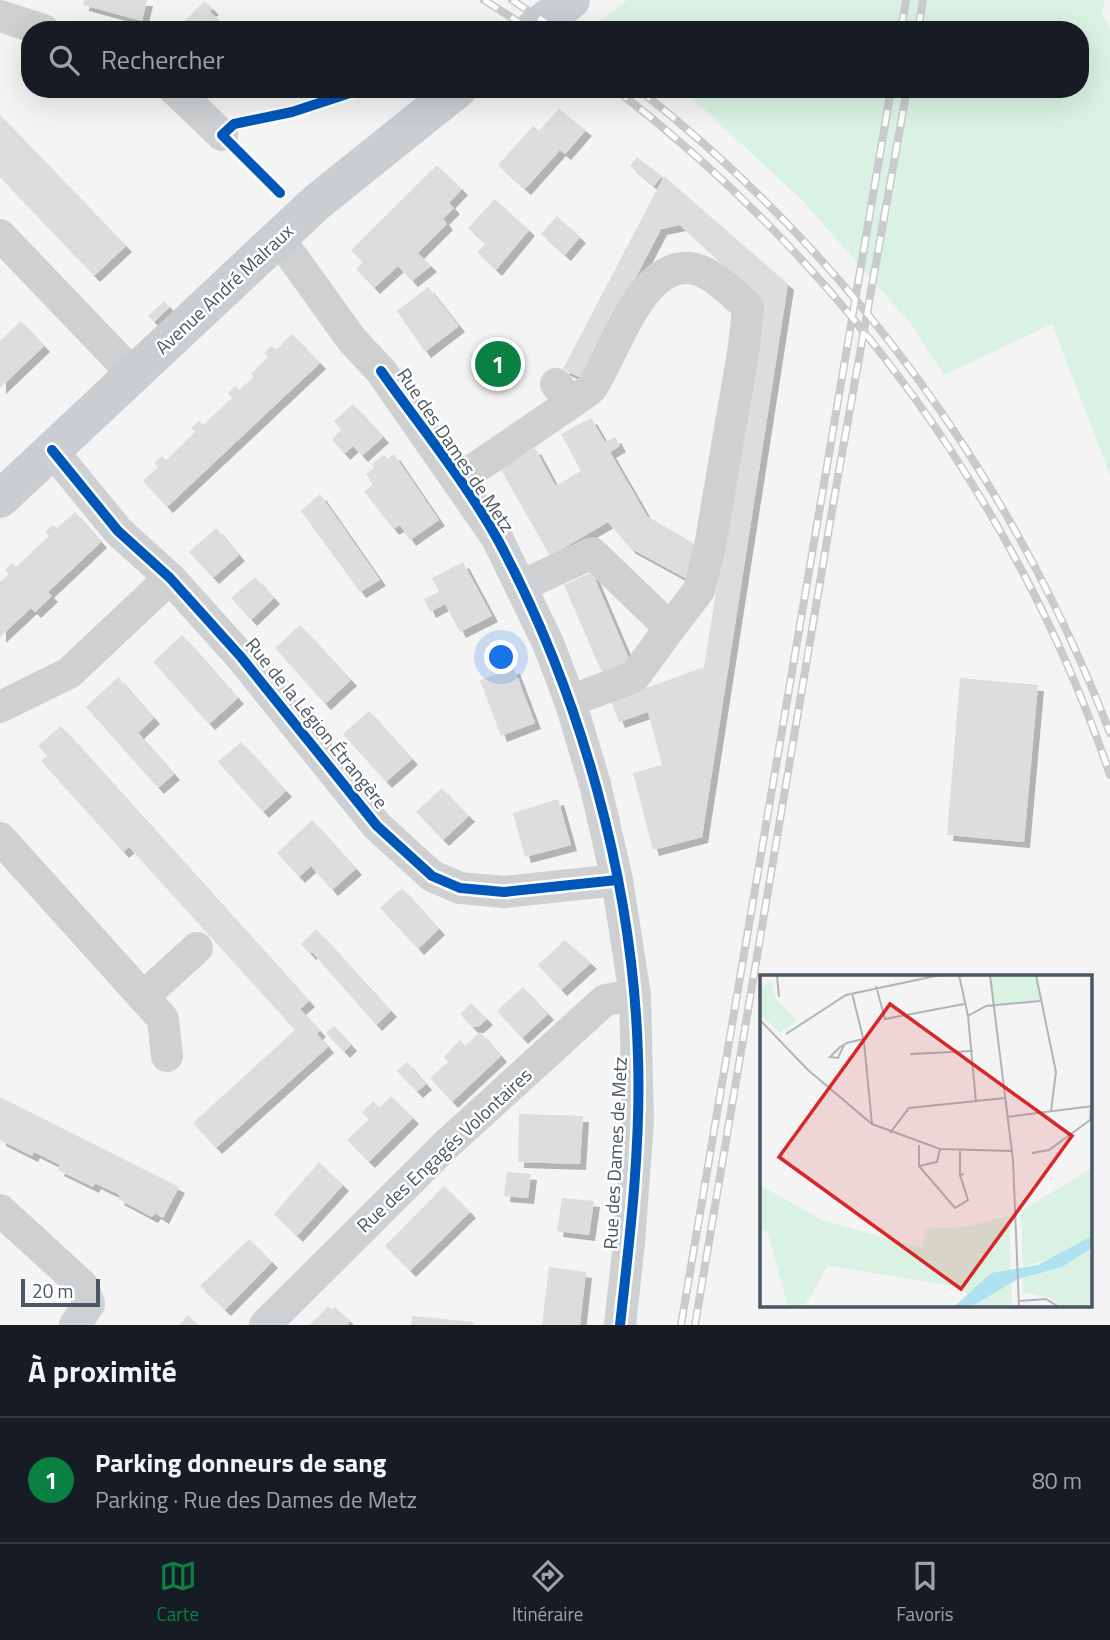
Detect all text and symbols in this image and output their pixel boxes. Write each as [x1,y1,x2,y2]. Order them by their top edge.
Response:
search box [21,21,1089,98]
text: Rechercher [101,40,225,79]
icon: search [45,41,83,79]
street label: Avenue André Malraux [148,216,300,361]
pin: 1 [475,338,521,390]
street label: Rue des Dames de Metz [390,362,522,538]
street label: Rue de la Légion Étrangère [239,631,396,815]
your location [484,640,518,674]
inset map [760,975,1092,1308]
street label: Rue des Dames de Metz [595,1056,634,1250]
street label: Rue des Engagés Volontaires [349,1060,538,1239]
scale bar [21,1276,100,1308]
text: 20 m [32,1276,73,1305]
text: À proximité [28,1348,177,1394]
text: Parking donneurs de sang [95,1443,386,1482]
text: 1 [45,1463,57,1498]
text: 80 m [1032,1463,1082,1498]
text: Parking · Rue des Dames de Metz [95,1482,417,1517]
tab: Carte [156,1557,199,1628]
tab: Itinéraire [512,1557,583,1628]
tab: Favoris [896,1557,954,1628]

